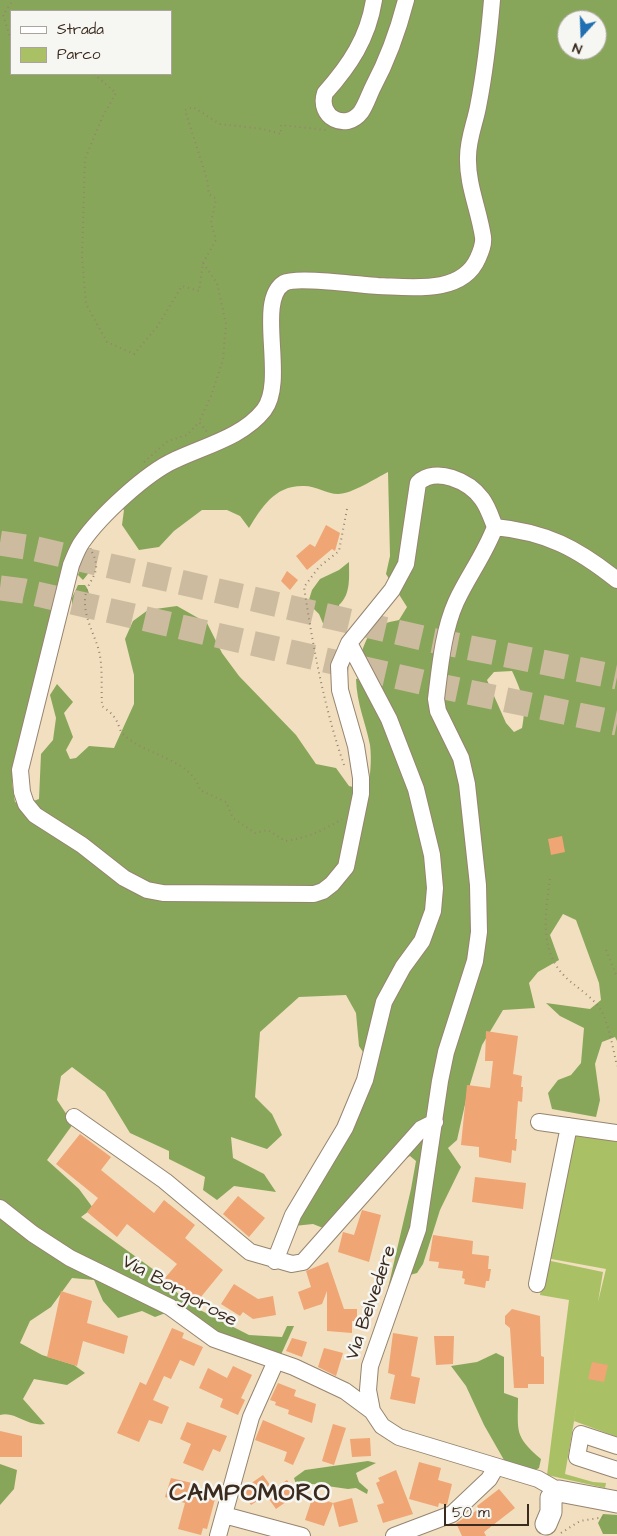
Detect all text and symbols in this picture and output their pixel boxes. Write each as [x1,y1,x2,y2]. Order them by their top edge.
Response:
legend [10,10,172,75]
north arrow [557,10,607,60]
text: Strada [57,19,104,40]
text: N [570,37,585,59]
text: Parco [57,44,100,65]
street label: Via Belvedere [342,1243,402,1363]
street label: Via Borgorose [117,1251,241,1333]
district label: CAMPOMORO [168,1481,332,1509]
scale bar [447,1494,532,1526]
text: 50 m [452,1502,490,1523]

